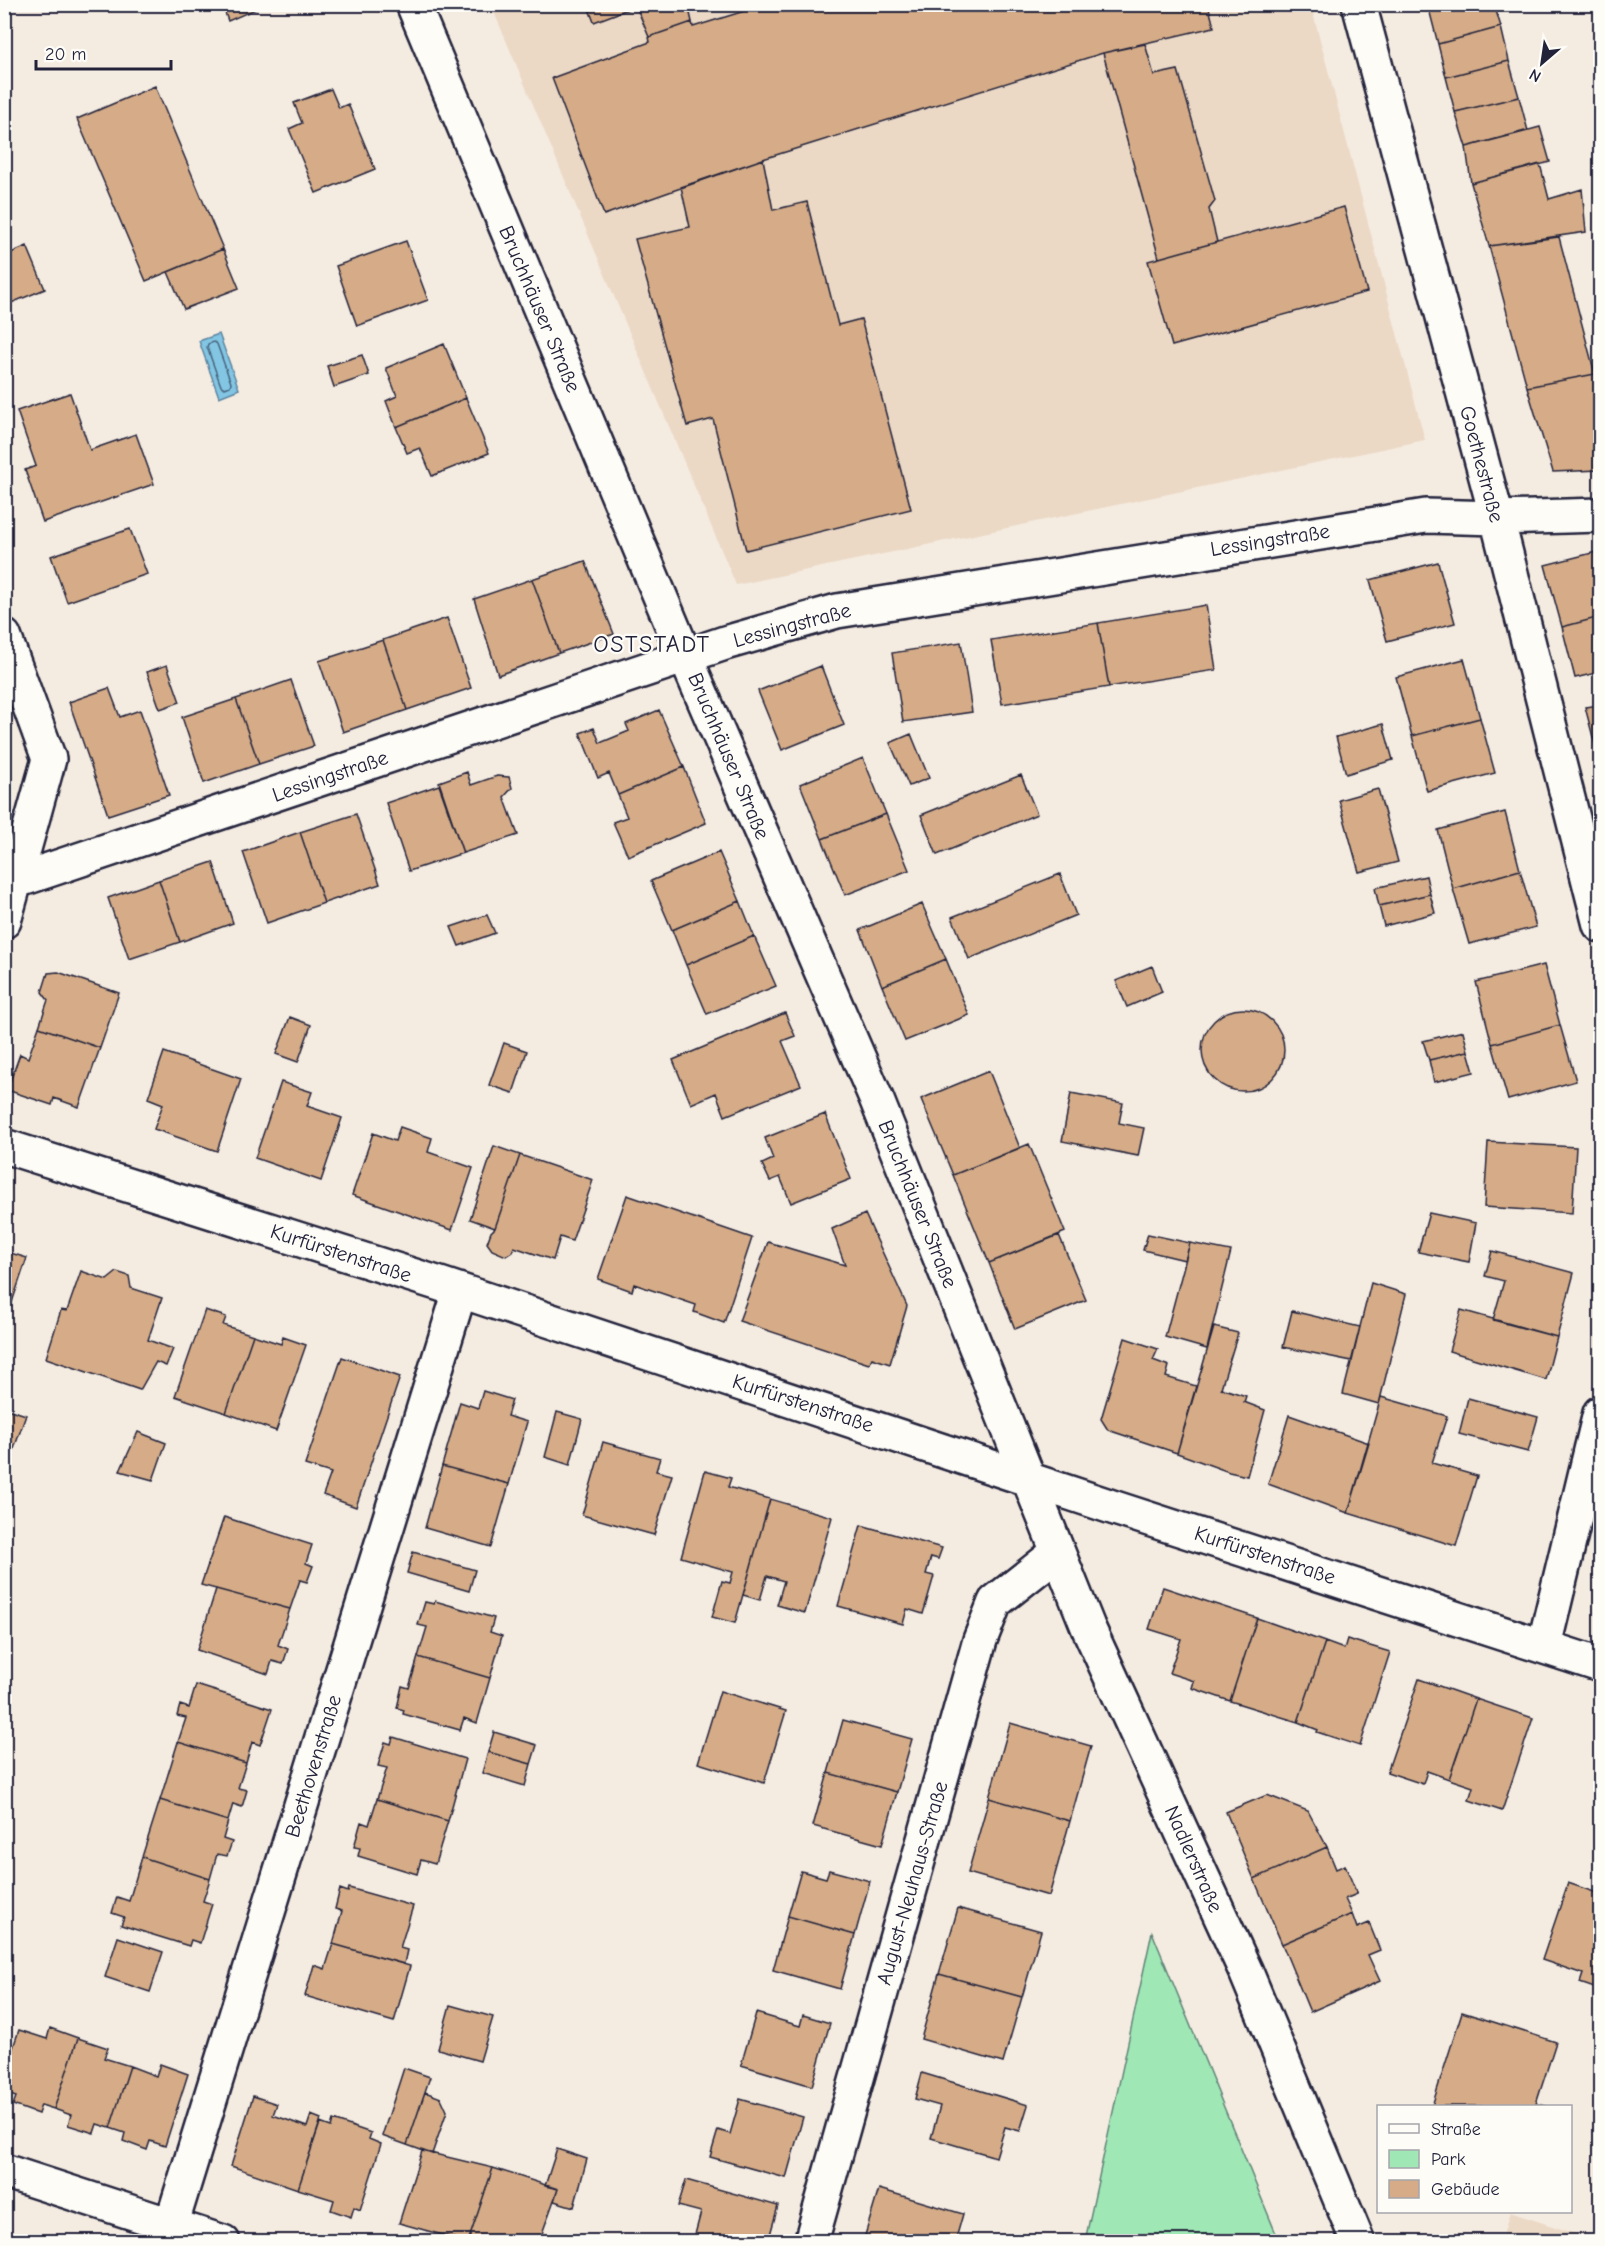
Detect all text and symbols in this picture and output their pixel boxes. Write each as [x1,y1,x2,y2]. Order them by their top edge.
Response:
scale bar [36,33,171,71]
north arrow [1512,33,1572,93]
text: 20 m [45,44,86,65]
text: N [1526,65,1544,86]
street label: Bruchhäuser Straße [494,222,586,396]
street label: Goethestraße [1455,403,1509,525]
street label: Lessingstraße [1208,519,1332,561]
street label: Lessingstraße [731,598,853,652]
district label: OSTSTADT [593,630,711,658]
street label: Bruchhäuser Straße [683,669,775,843]
street label: Lessingstraße [269,745,391,807]
street label: Bruchhäuser Straße [873,1117,963,1291]
street label: Kurfürstenstraße [267,1219,415,1287]
street label: Kurfürstenstraße [729,1369,877,1437]
street label: Kurfürstenstraße [1191,1521,1339,1589]
street label: Beethovenstraße [280,1692,346,1840]
street label: August-Neuhaus-Straße [871,1778,953,1988]
street label: Nadlerstraße [1160,1802,1228,1916]
legend [1377,2105,1572,2213]
text: Straße [1431,2119,1481,2140]
text: Park [1431,2149,1466,2170]
text: Gebäude [1431,2179,1500,2200]

